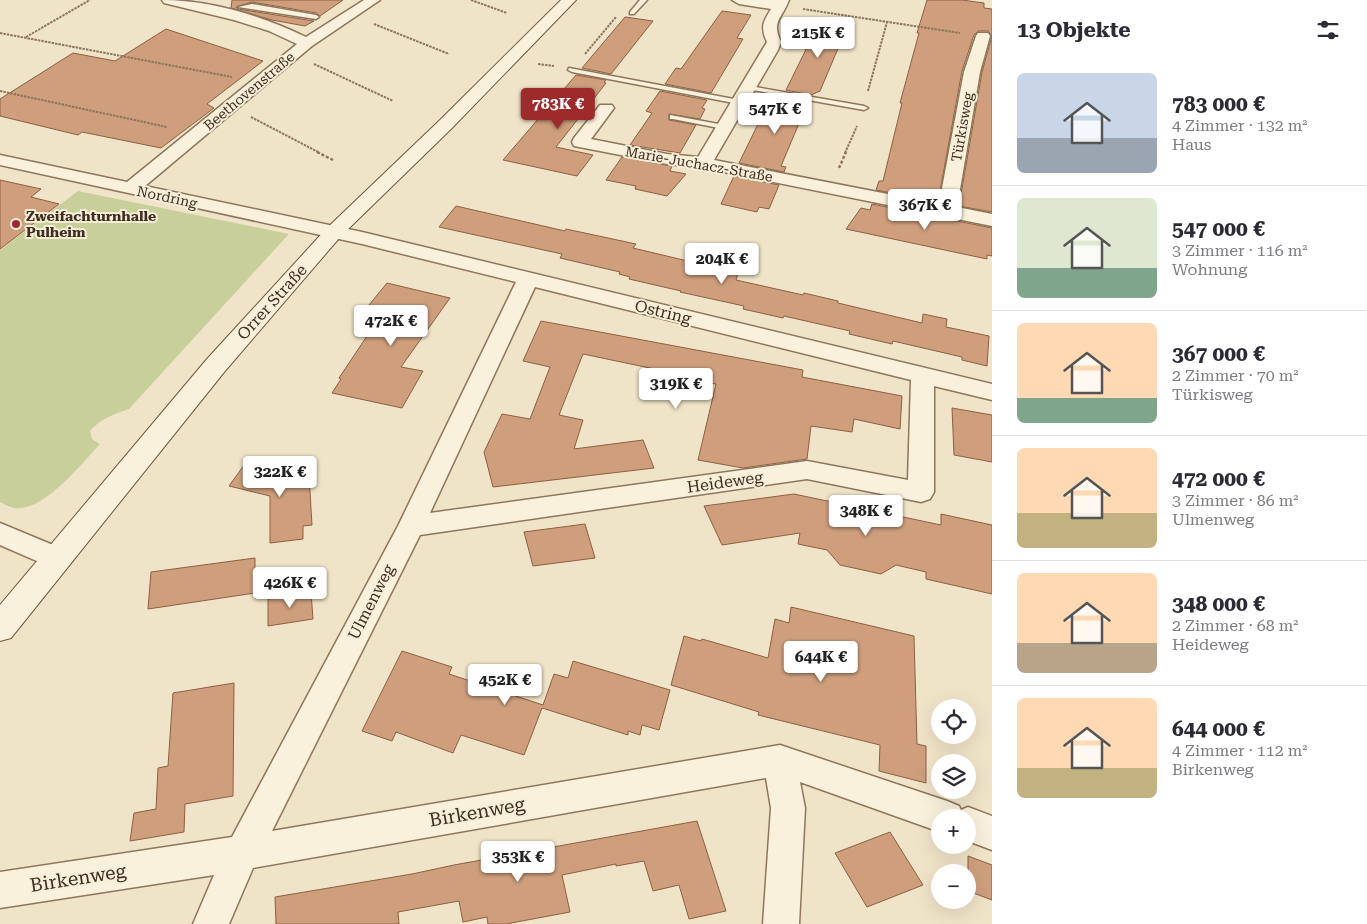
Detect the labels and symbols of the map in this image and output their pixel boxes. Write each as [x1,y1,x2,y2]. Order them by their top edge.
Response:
pin: 215K € [777,17,859,59]
street label: Beethovenstraße [200,48,298,134]
pin: 783K € [517,88,599,130]
street label: Türkisweg [948,91,976,163]
pin: 547K € [734,92,816,135]
street label: Marie-Juchacz-Straße [624,143,774,185]
street label: Nordring [135,183,199,211]
pin: 367K € [884,188,966,231]
place label: Zweifachturnhalle Pulheim [26,208,156,240]
marker: Zweifachturnhalle Pulheim [10,218,22,230]
pin: 204K € [681,242,763,285]
street label: Orrer Straße [233,260,311,344]
street label: Ostring [633,296,694,328]
pin: 472K € [350,304,432,347]
pin: 319K € [635,368,717,410]
pin: 322K € [239,456,321,498]
street label: Heideweg [686,467,765,497]
pin: 348K € [825,494,907,537]
street label: Ulmenweg [344,560,399,643]
pin: 426K € [249,566,331,609]
pin: 644K € [780,640,862,683]
pin: 452K € [464,664,546,706]
street label: Birkenweg [427,792,527,832]
pin: 353K € [477,840,559,883]
street label: Birkenweg [28,859,128,897]

